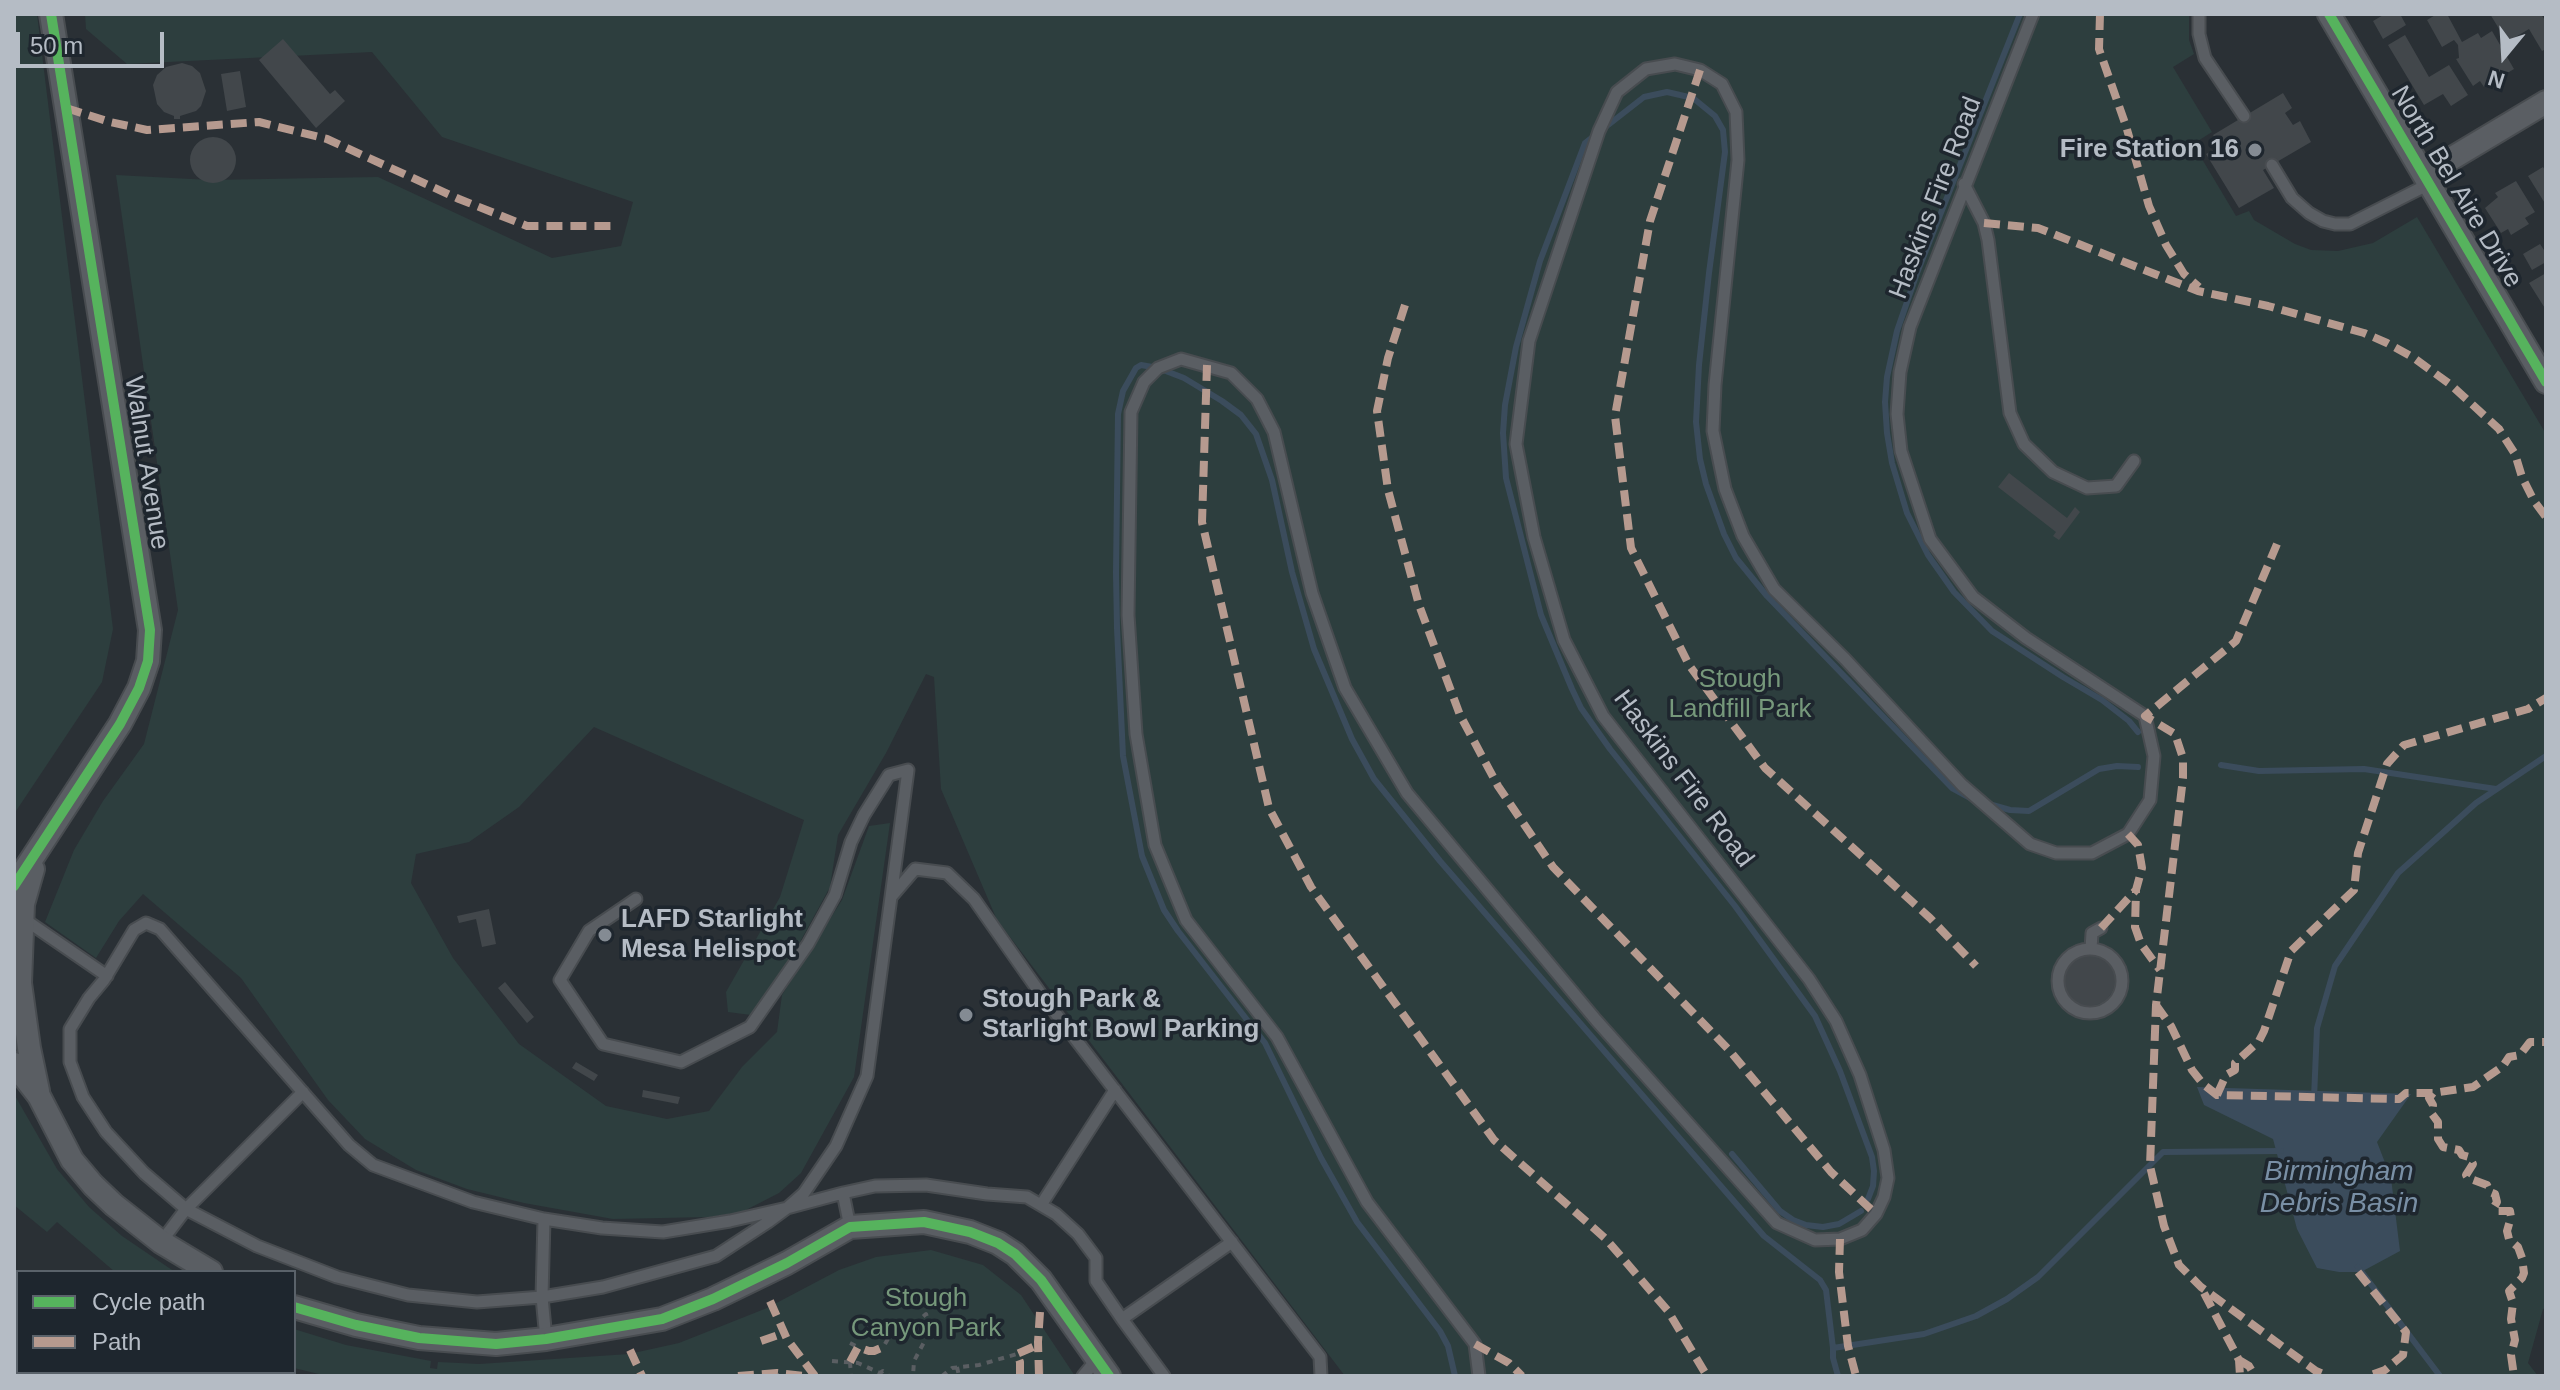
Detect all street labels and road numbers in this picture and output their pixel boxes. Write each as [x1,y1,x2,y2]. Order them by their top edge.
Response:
street label: North Bel Aire Drive [2383,81,2529,293]
street label: Haskins Fire Road [1883,93,1989,303]
street label: Walnut Avenue [117,374,175,552]
street label: Haskins Fire Road [1606,684,1760,874]

